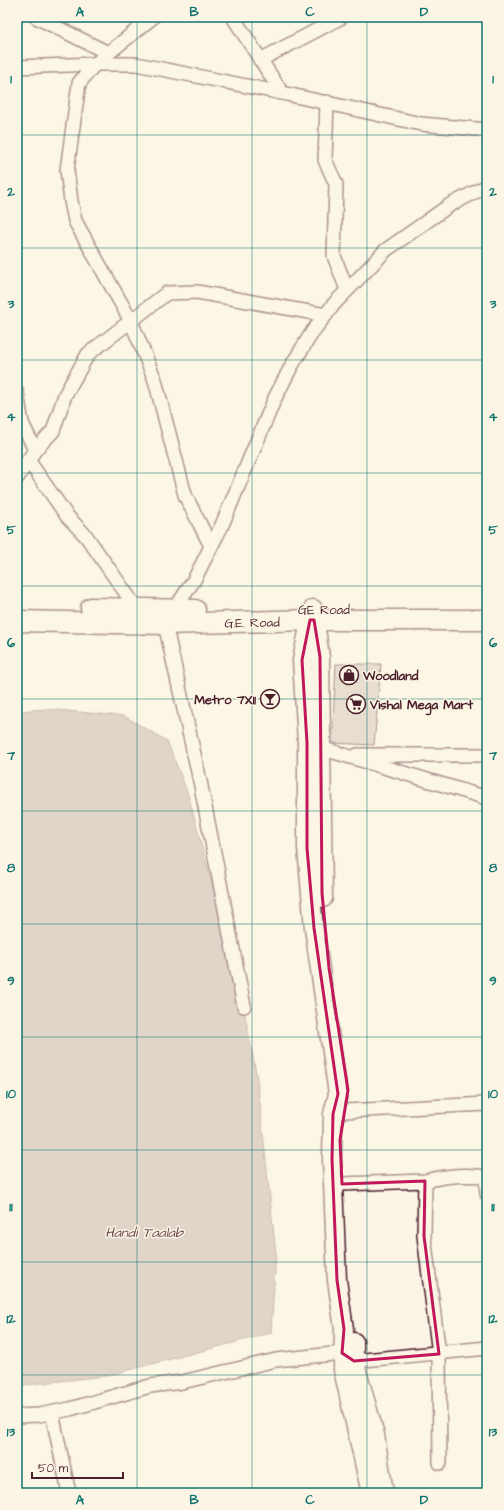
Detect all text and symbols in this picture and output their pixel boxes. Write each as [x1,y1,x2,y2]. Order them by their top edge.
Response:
text: A [76,3,85,21]
text: B [189,3,199,21]
text: C [305,3,315,21]
text: D [420,3,429,21]
text: 1 [10,70,12,88]
text: 1 [492,70,494,88]
text: 2 [6,183,15,201]
text: 2 [488,183,497,201]
text: 3 [7,295,15,313]
text: 3 [489,295,497,313]
text: 4 [7,408,16,426]
text: 4 [489,408,498,426]
text: 5 [6,521,16,539]
text: 5 [488,521,498,539]
street label: GE Road [298,601,350,619]
street label: G.E. Road [224,614,280,632]
text: 6 [7,634,16,652]
text: 6 [489,634,498,652]
shop icon: Woodland [338,664,360,686]
place label: Woodland [362,667,419,685]
bar icon: Metro 7X11 [259,688,281,710]
place label: Metro 7X11 [194,691,256,709]
supermarket icon: Vishal Mega Mart [345,693,367,715]
place label: Vishal Mega Mart [369,696,474,716]
text: 7 [6,747,16,765]
text: 7 [488,747,498,765]
text: 8 [7,859,16,877]
text: 8 [489,859,498,877]
text: 9 [7,972,15,990]
text: 9 [489,972,497,990]
text: 10 [6,1085,17,1103]
text: 10 [488,1085,499,1103]
text: 11 [9,1198,13,1216]
text: 11 [491,1198,495,1216]
water label: Handi Taalab [105,1223,184,1243]
text: 12 [6,1310,16,1328]
text: 12 [488,1310,498,1328]
text: 13 [7,1423,16,1441]
text: 13 [489,1423,498,1441]
scale bar [32,1454,123,1480]
text: 50 m [38,1460,69,1477]
text: A [76,1491,85,1509]
text: B [189,1491,199,1509]
text: C [305,1491,315,1509]
text: D [420,1491,429,1509]

